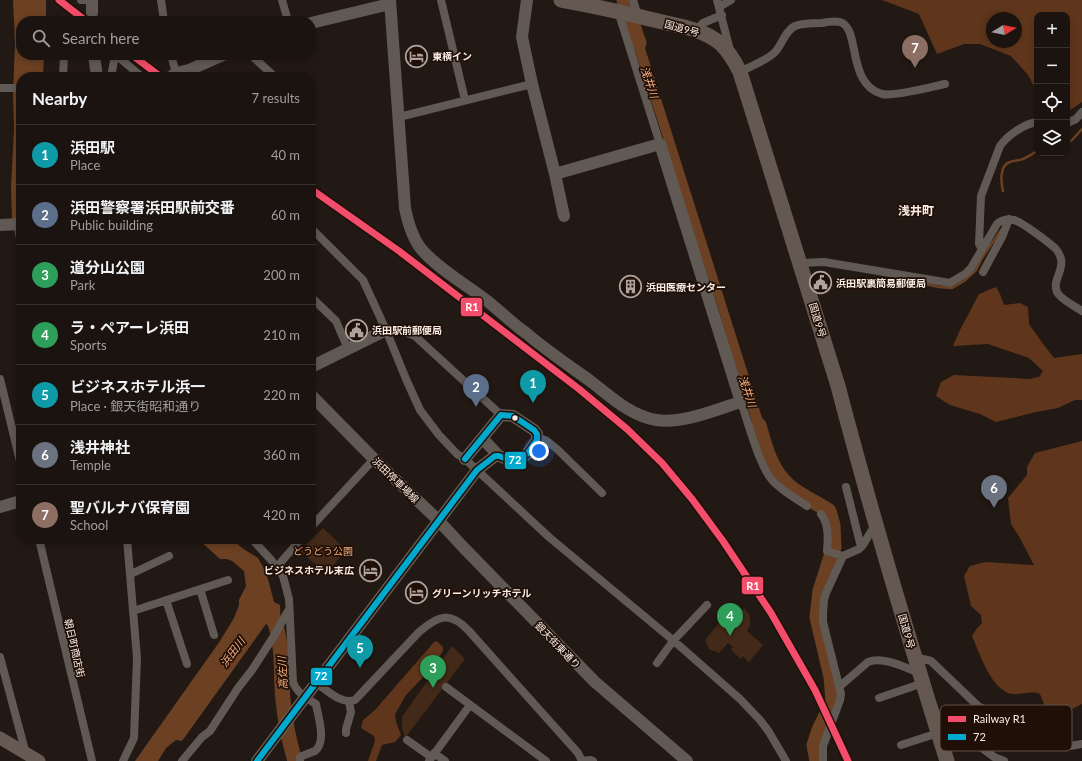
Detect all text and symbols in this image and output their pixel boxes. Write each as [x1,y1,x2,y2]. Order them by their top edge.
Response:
north arrow [986,12,1022,48]
map controls [1034,12,1070,156]
button: + [1034,12,1070,48]
search box [16,16,316,60]
street label: 国道9号 [663,17,701,39]
icon: search [30,27,52,49]
text: Search here [62,29,139,47]
pin: 7 [902,35,928,68]
hotel icon: 東横イン [403,43,429,69]
button: − [1034,48,1070,84]
place label: 東横イン [432,50,472,62]
water label: 浅井川 [639,64,662,101]
button: locate [1034,84,1070,120]
text: Nearby [32,88,87,109]
text: 7 results [252,90,300,106]
button: layers [1034,120,1070,156]
text: 浜田駅 [70,138,115,156]
text: 1 [41,147,49,163]
text: 40 m [271,147,300,163]
text: Place [70,157,100,173]
text: 浜田警察署浜田駅前交番 [70,198,235,216]
district label: 浅井町 [898,203,934,218]
text: 2 [41,207,49,223]
text: 60 m [271,207,300,223]
text: Public building [70,217,153,233]
text: 道分山公園 [70,258,145,276]
text: 3 [41,267,49,283]
text: 200 m [263,267,300,283]
public building icon: 浜田駅裏簡易郵便局 [807,270,833,296]
building icon: 浜田医療センター [618,274,644,300]
text: Park [70,277,95,293]
place label: 浜田駅裏簡易郵便局 [836,277,926,289]
place label: 浜田医療センター [646,281,726,293]
line badge: R1 [460,297,483,317]
text: R1 [465,300,479,313]
street label: 国道9号 [807,301,829,339]
public building icon: 浜田駅前郵便局 [344,317,370,343]
text: ラ・ペアーレ浜田 [70,318,189,336]
place label: 浜田駅前郵便局 [372,324,442,336]
text: 4 [41,327,49,343]
text: 210 m [263,327,300,343]
text: Sports [70,337,107,353]
pin: 1 [520,370,546,403]
water label: 浅井川 [737,373,760,410]
pin: 2 [463,374,489,407]
text: ビジネスホテル浜一 [70,377,205,395]
text: 5 [41,387,49,403]
text: 220 m [263,387,300,403]
text: Place · 銀天街昭和通り [70,398,201,414]
unlabelled marker [510,413,520,423]
text: 浅井神社 [70,438,130,456]
your location [529,441,549,461]
text: 6 [41,447,49,463]
text: 360 m [263,447,300,463]
line badge: 72 [504,451,527,470]
text: 72 [509,453,521,466]
street label: 浜田停車場線 [370,455,422,505]
text: Temple [70,457,111,473]
pin: 6 [981,475,1007,508]
text: 聖バルナバ保育園 [70,498,190,516]
text: 7 [41,507,49,523]
text: 420 m [263,507,300,523]
text: School [70,517,108,533]
park label: どうどう公園 [293,545,353,557]
hotel icon: ビジネスホテル末広 [357,557,383,583]
place label: ビジネスホテル末広 [264,564,355,576]
line badge: R1 [741,576,764,595]
text: R1 [746,579,760,592]
hotel icon: グリーンリッチホテル [403,580,429,606]
place label: グリーンリッチホテル [432,587,532,599]
pin: 4 [717,603,743,636]
street label: 国道9号 [896,612,918,650]
street label: 朝日町商店街 [62,617,88,679]
street label: 銀天街東通り [533,619,583,671]
water label: 浜田川 [217,634,248,669]
pin: 5 [347,635,373,668]
water label: 高佐川 [275,655,289,690]
pin: 3 [420,655,446,688]
line badge: 72 [310,667,333,686]
text: 72 [315,669,327,682]
legend [940,705,1072,751]
text: Railway R1 [973,712,1026,725]
text: 72 [973,730,986,743]

